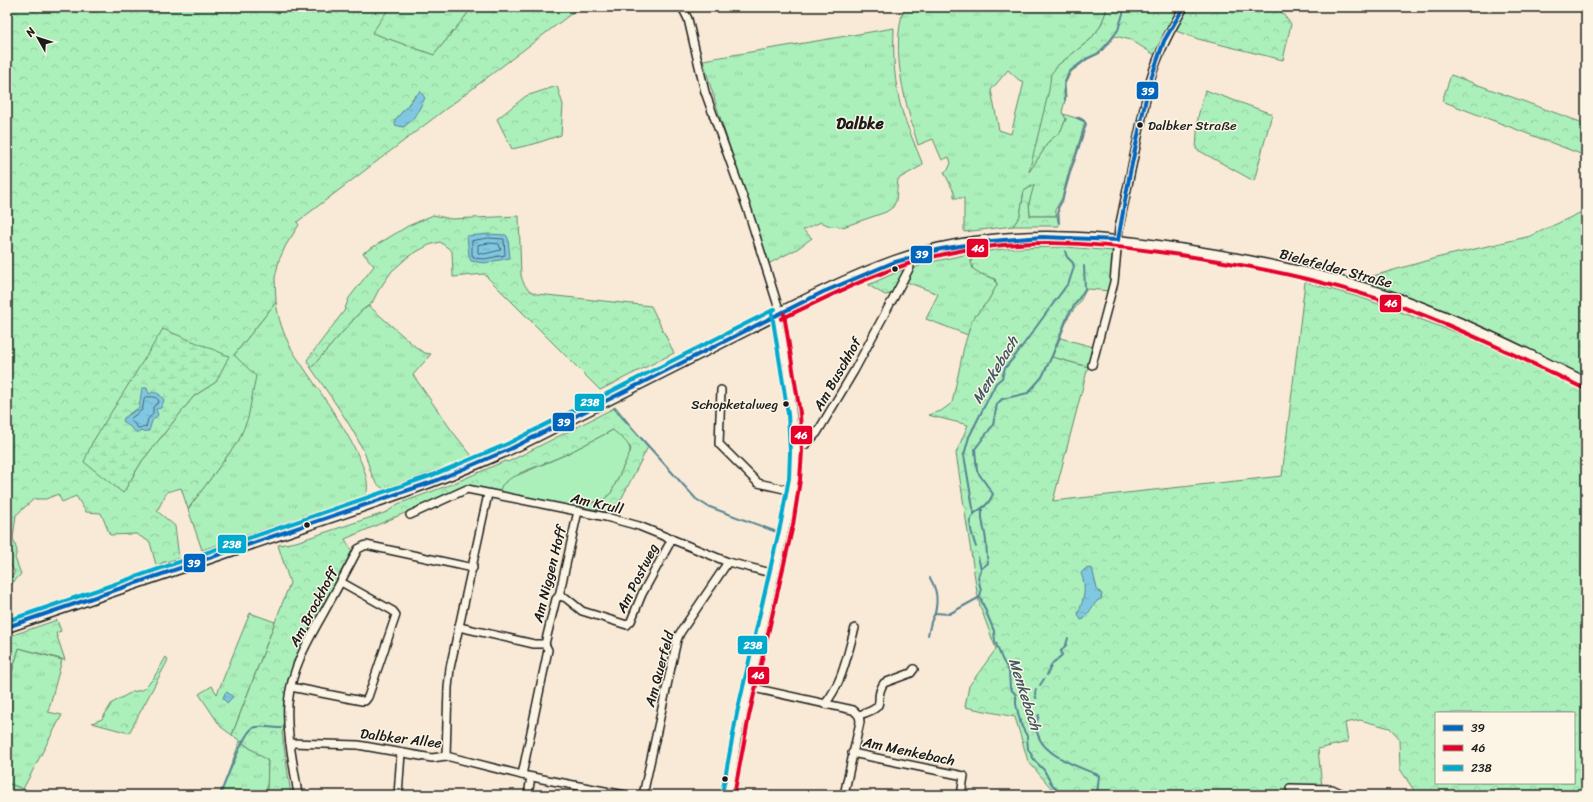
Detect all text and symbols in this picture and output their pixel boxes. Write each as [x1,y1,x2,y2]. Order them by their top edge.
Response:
north arrow [18,18,58,58]
text: N [20,23,41,42]
line badge: 39 [1136,81,1159,100]
text: 39 [1141,82,1155,101]
district label: Dalbke [836,109,884,138]
place label: Dalbker Straße [1148,114,1237,137]
marker: Dalbker Straße [1135,120,1145,130]
line badge: 46 [966,238,989,258]
text: 46 [970,239,985,258]
street label: Bielefelder Straße [1277,241,1395,296]
line badge: 39 [910,245,933,264]
text: 39 [915,245,929,264]
unlabelled marker [890,264,900,274]
line badge: 46 [1379,294,1402,313]
text: 46 [1383,294,1398,313]
water label: Menkebach [965,330,1026,409]
street label: Am Buschhof [806,331,870,417]
line badge: 238 [574,393,605,412]
text: 238 [579,393,600,412]
place label: Schopketalweg [691,393,778,416]
marker: Schopketalweg [781,399,791,409]
line badge: 39 [552,412,575,432]
text: 39 [557,413,571,432]
line badge: 46 [790,425,813,445]
text: 46 [793,426,808,445]
street label: Am Krull [567,485,627,522]
unlabelled marker [302,520,312,530]
street label: Am Niggen Hoff [525,521,574,626]
line badge: 238 [217,534,247,554]
text: 238 [221,535,242,554]
street label: Am Postweg [609,539,666,618]
line badge: 39 [183,553,206,573]
text: 39 [187,554,201,573]
street label: Am Brockhoff [282,561,346,652]
street label: Am Querfeld [637,627,682,711]
line badge: 238 [737,635,768,655]
text: 238 [742,636,763,655]
water label: Menkebach [1001,655,1050,736]
line badge: 46 [747,666,770,685]
text: 46 [750,666,765,685]
legend [1435,712,1575,784]
text: 39 [1471,717,1485,739]
street label: Dalbker Allee [359,721,443,756]
street label: Am Menkebach [860,729,957,773]
text: 46 [1471,737,1486,759]
text: 238 [1471,757,1492,779]
unlabelled marker [720,774,730,784]

